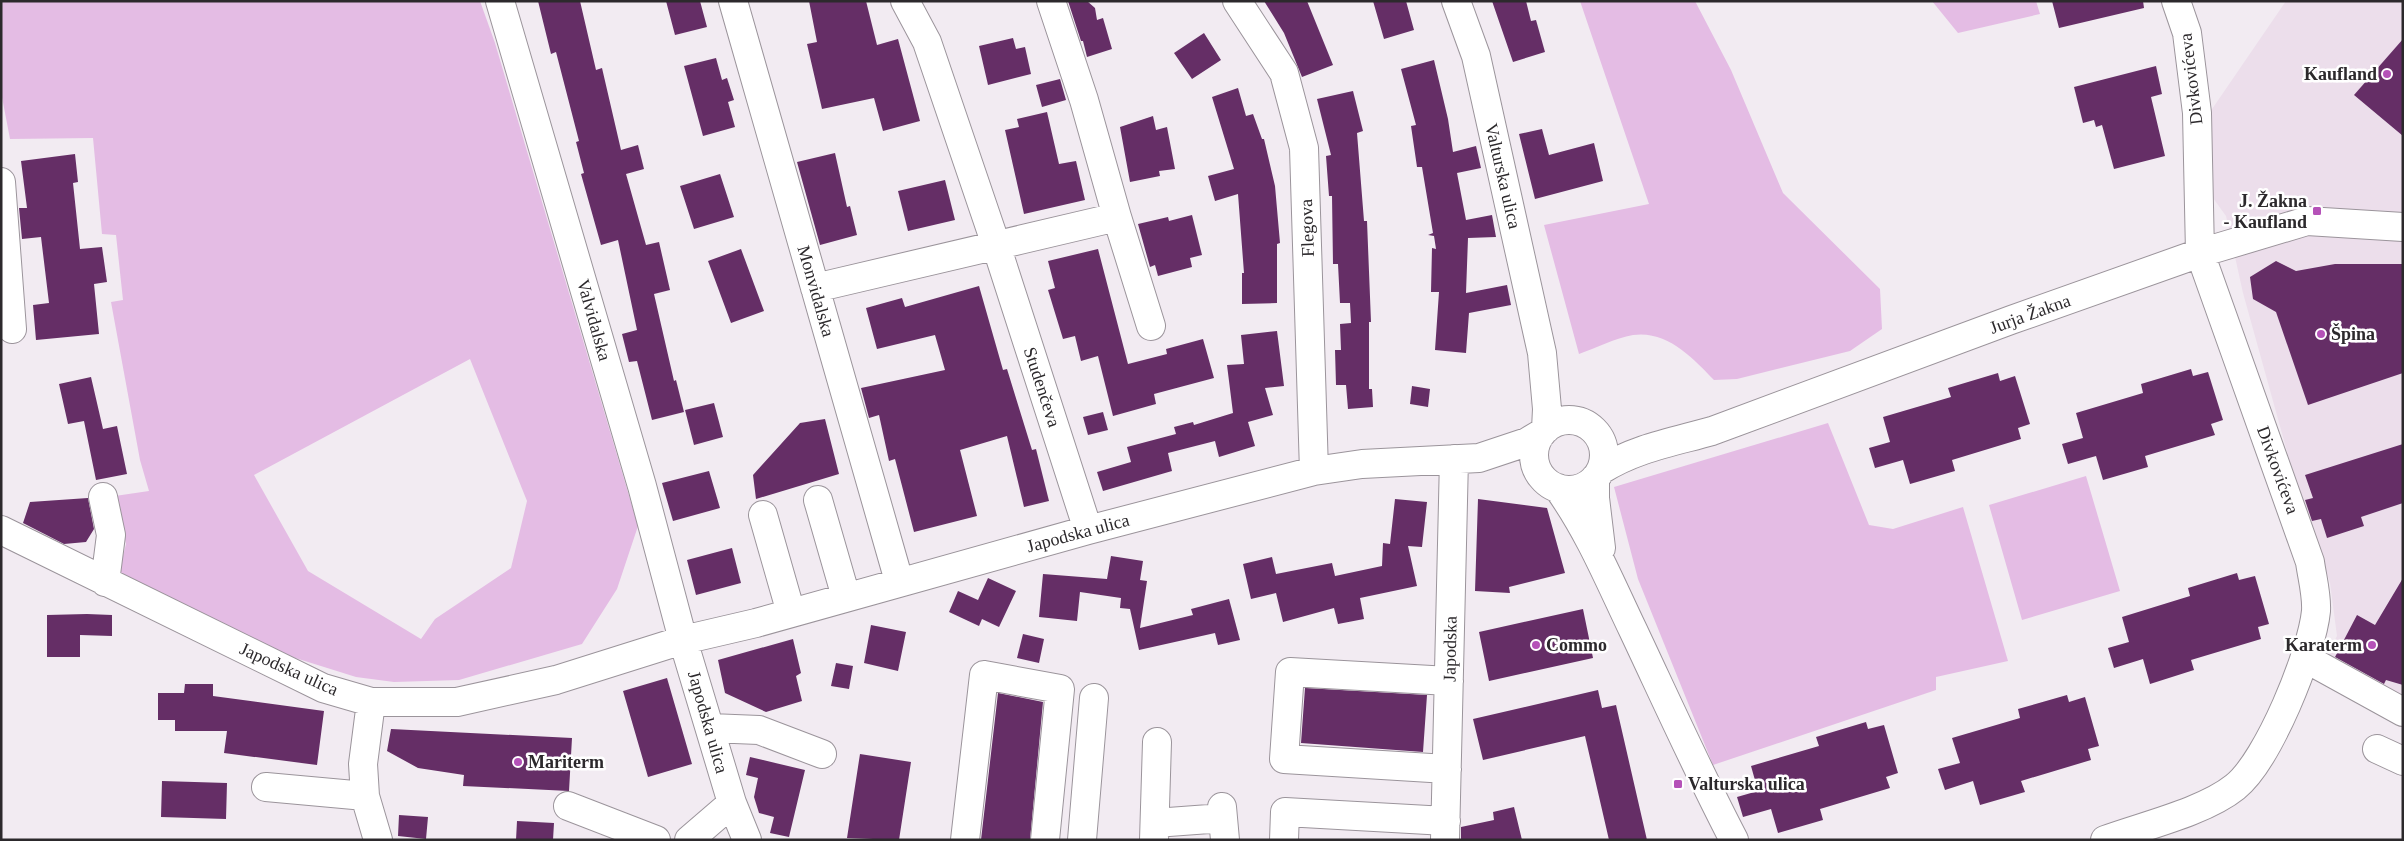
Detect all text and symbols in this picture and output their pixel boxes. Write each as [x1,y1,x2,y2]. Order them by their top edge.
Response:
street label: Divkovićeva [2175,32,2207,126]
place label: Kaufland [2304,64,2377,84]
marker: Kaufland [2381,68,2393,80]
street label: Valturska ulica [1481,121,1525,231]
place label: J. Žakna - Kaufland [2223,190,2307,232]
street label: Flegova [1296,199,1318,257]
marker: J. Žakna - Kaufland [2311,205,2323,217]
street label: Monvidalska [793,243,839,339]
street label: Valvidalska [573,277,615,363]
street label: Jurja Žakna [1987,289,2073,338]
place label: Špina [2331,323,2375,344]
marker: Špina [2315,328,2327,340]
street label: Studenčeva [1020,344,1064,430]
street label: Divkovićeva [2253,423,2303,517]
street label: Japodska ulica [1024,510,1132,556]
street label: Japodska [1439,616,1461,682]
place label: Commo [1546,635,1607,655]
place label: Karaterm [2285,635,2362,655]
street label: Japodska ulica [237,638,341,700]
marker: Commo [1530,639,1542,651]
marker: Karaterm [2366,639,2378,651]
street label: Japodska ulica [684,669,732,775]
place label: Mariterm [528,752,604,772]
marker: Mariterm [512,756,524,768]
place label: Valturska ulica [1688,774,1805,794]
marker: Valturska ulica [1672,778,1684,790]

